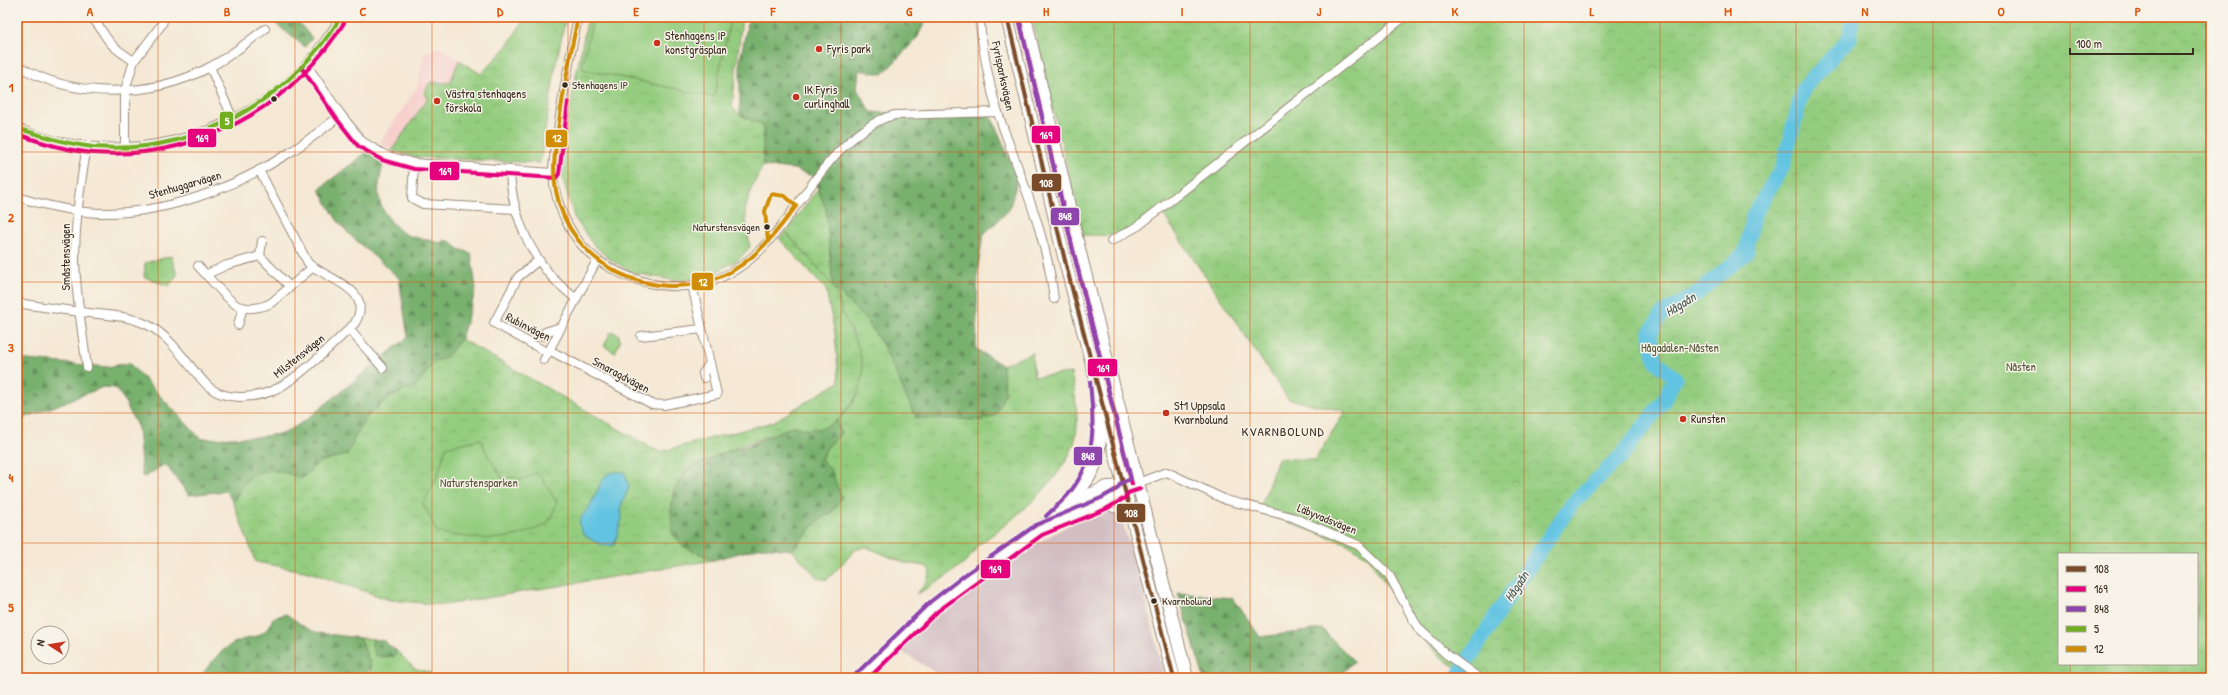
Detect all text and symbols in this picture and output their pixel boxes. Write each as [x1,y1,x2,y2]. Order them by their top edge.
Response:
text: A [87,2,94,20]
text: B [224,2,231,20]
text: C [359,2,367,20]
text: D [497,2,504,20]
text: E [633,2,639,20]
text: F [770,2,777,20]
text: G [906,2,913,20]
text: H [1043,2,1049,20]
text: I [1180,2,1184,20]
text: J [1317,2,1322,20]
text: K [1452,2,1459,20]
text: L [1590,2,1595,20]
text: M [1724,2,1732,20]
text: N [1862,2,1869,20]
text: O [1997,2,2005,20]
text: P [2135,2,2141,20]
place label: Stenhagens IP konstgräsplan [665,27,727,58]
scale bar [2070,30,2193,56]
text: 100 m [2076,35,2102,52]
marker: Stenhagens IP konstgräsplan [652,38,662,48]
street label: Fyrisparksvägen [988,39,1019,112]
place label: Fyris park [826,40,871,57]
marker: Fyris park [814,44,824,54]
text: 1 [9,78,14,96]
place label: Stenhagens IP [572,78,628,92]
marker: Stenhagens IP [560,80,570,90]
place label: IK Fyris curlinghall [804,81,850,112]
place label: Västra stenhagens förskola [445,85,527,116]
marker: IK Fyris curlinghall [791,92,801,102]
unlabelled marker [269,94,279,104]
marker: Västra stenhagens förskola [432,96,442,106]
line badge: 5 [219,111,234,130]
text: 5 [225,114,230,128]
line badge: 169 [1031,125,1061,144]
line badge: 169 [187,128,217,148]
text: 169 [1040,128,1052,142]
line badge: 12 [545,129,568,148]
text: 169 [196,131,208,145]
text: 12 [552,131,562,145]
line badge: 169 [429,161,460,181]
text: 169 [439,164,451,178]
street label: Stenhuggarvägen [147,166,223,203]
line badge: 108 [1031,173,1062,192]
text: 108 [1039,176,1053,190]
line badge: 848 [1050,207,1080,226]
text: 2 [8,208,15,226]
text: 848 [1058,209,1072,223]
place label: Naturstensvägen [693,220,760,234]
marker: Naturstensvägen [762,222,772,232]
street label: Småstensvägen [57,224,74,291]
line badge: 12 [691,272,714,291]
text: 12 [698,275,708,289]
water label: Hågaån [1661,287,1700,321]
street label: Rubinvägen [503,308,554,345]
street label: Milstensvägen [269,330,328,382]
text: 3 [8,338,14,356]
park label: Hågadalen-Nåsten [1641,339,1719,356]
street label: Smaragdvägen [590,352,653,397]
line badge: 169 [1087,358,1118,377]
park label: Nåsten [2006,358,2036,375]
text: 169 [1097,361,1109,375]
place label: St1 Uppsala Kvarnbolund [1174,397,1228,428]
marker: St1 Uppsala Kvarnbolund [1161,408,1171,418]
place label: Runsten [1691,410,1726,427]
marker: Runsten [1678,414,1688,424]
district label: KVARNBOLUND [1241,422,1325,440]
line badge: 848 [1073,446,1103,466]
text: 848 [1081,449,1095,463]
text: 4 [9,468,14,486]
park label: Naturstensparken [440,474,518,491]
street label: Läbyvadsvägen [1295,499,1360,538]
line badge: 108 [1116,503,1146,523]
text: 108 [1124,506,1138,520]
legend [2058,553,2198,665]
line badge: 169 [980,559,1011,579]
text: 108 [2094,560,2109,577]
text: 169 [989,562,1001,576]
water label: Hågaån [1499,566,1534,605]
text: 169 [2094,580,2108,597]
place label: Kvarnbolund [1162,594,1212,608]
marker: Kvarnbolund [1149,596,1159,606]
text: 5 [8,598,14,616]
text: 848 [2094,600,2109,617]
text: 5 [2094,620,2099,637]
north arrow [30,625,70,665]
text: N [33,638,48,647]
text: 12 [2094,640,2104,657]

